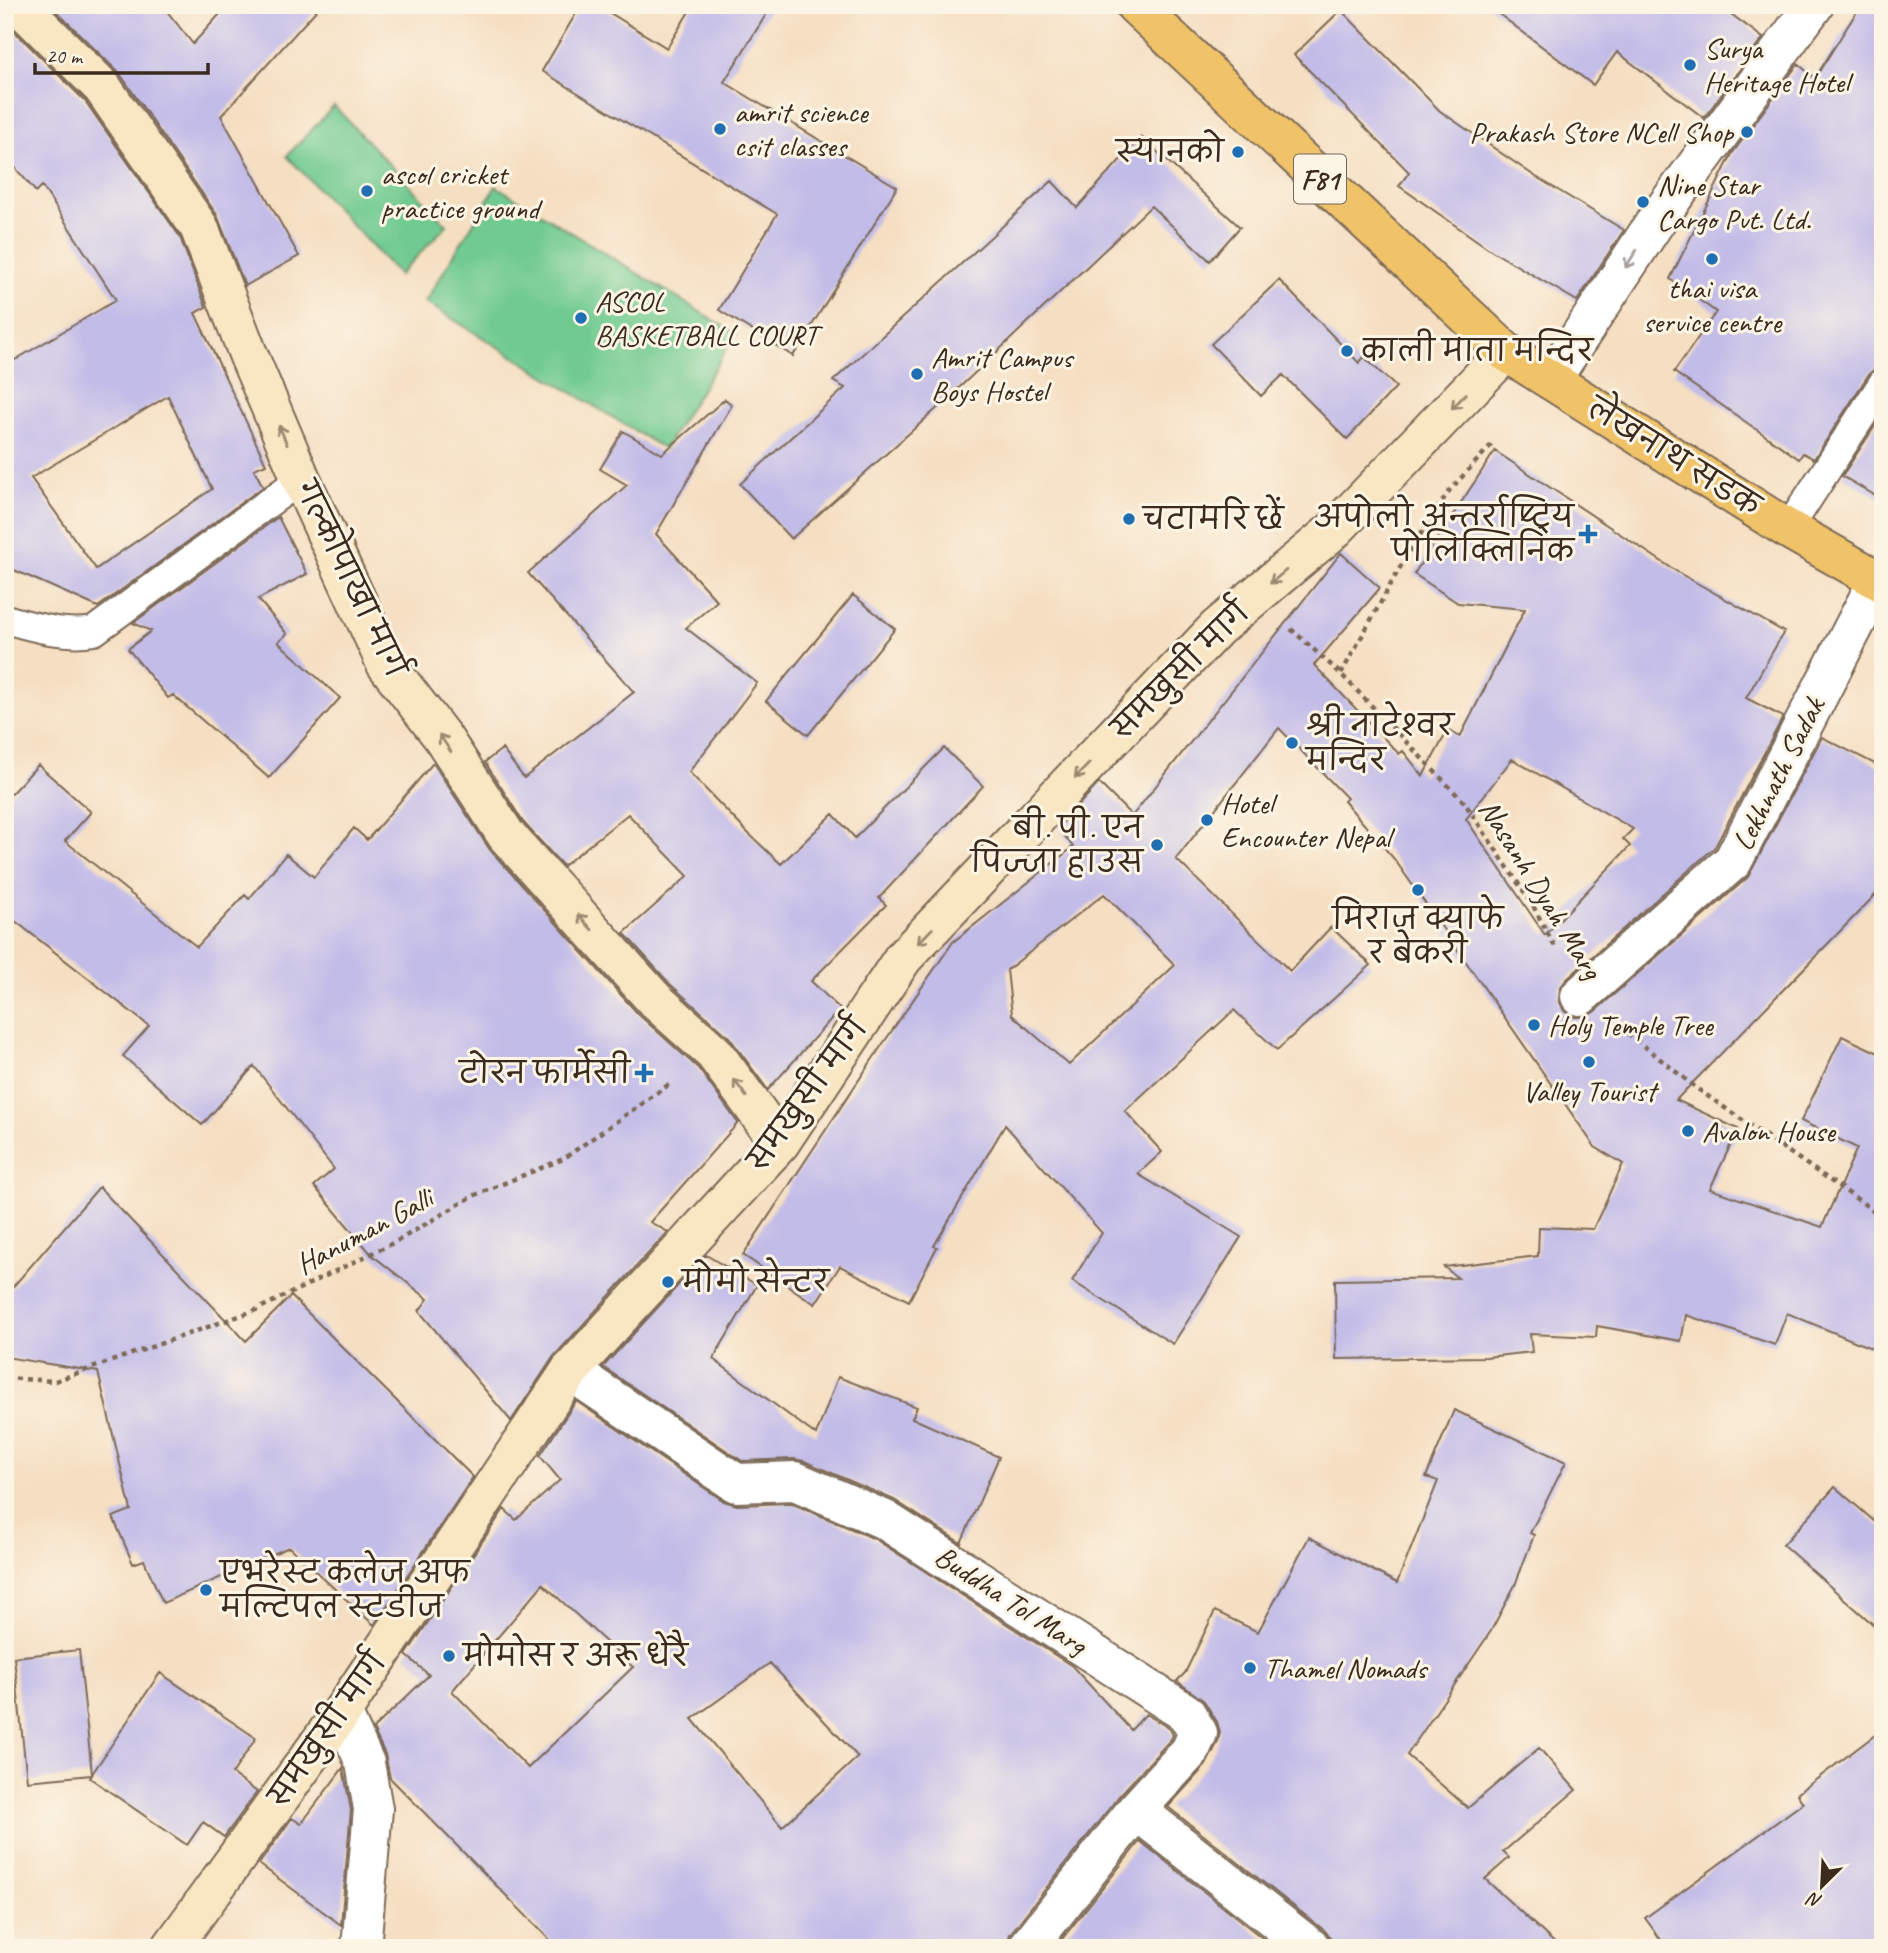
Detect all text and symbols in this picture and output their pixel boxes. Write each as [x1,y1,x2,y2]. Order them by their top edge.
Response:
place label: Surya Heritage Hotel [1704,29,1854,101]
scale bar [35,32,208,76]
text: 20 m [46,43,84,69]
marker: Surya Heritage Hotel [1682,57,1698,73]
place label: amrit science csit classes [734,93,870,165]
place label: Prakash Store NCell Shop [1469,113,1735,151]
marker: amrit science csit classes [712,121,728,137]
marker: Prakash Store NCell Shop [1739,124,1755,140]
place label: स्यानको [1114,129,1225,171]
marker: स्यानको [1230,144,1246,160]
road number: F81 [1294,154,1346,204]
place label: ascol cricket practice ground [381,155,543,227]
place label: Nine Star Cargo Pvt. Ltd. [1657,166,1811,238]
marker: ascol cricket practice ground [359,183,375,199]
marker: Nine Star Cargo Pvt. Ltd. [1635,194,1651,210]
one-way arrow [1623,249,1638,268]
marker: thai visa service centre [1704,251,1720,267]
place label: thai visa service centre [1643,269,1783,341]
place label: ASCOL BASKETBALL COURT [595,282,824,354]
marker: ASCOL BASKETBALL COURT [573,310,589,326]
place label: काली माता मन्दिर [1361,328,1595,370]
place label: Amrit Campus Boys Hostel [931,338,1075,410]
marker: काली माता मन्दिर [1339,343,1355,359]
marker: Amrit Campus Boys Hostel [909,366,925,382]
street label: लेखनाथ सडक [1579,383,1772,526]
one-way arrow [1450,393,1467,410]
one-way arrow [276,425,289,446]
street label: गल्कोपाखा मार्ग [286,471,419,685]
place label: अपोलो अन्तर्राष्ट्रिय पोलिक्लिनिक [1314,493,1576,570]
place label: चटामरि छें [1141,494,1286,538]
marker: चटामरि छें [1121,511,1137,527]
marker: अपोलो अन्तर्राष्ट्रिय पोलिक्लिनिक [1580,526,1596,542]
one-way arrow [1270,569,1288,585]
street label: समखुसी मार्ग [1100,590,1261,751]
street label: Lekhnath Sadak [1723,690,1834,857]
place label: श्री नाटेश्वर मन्दिर [1304,701,1456,779]
one-way arrow [438,734,452,753]
marker: श्री नाटेश्वर मन्दिर [1284,735,1300,751]
one-way arrow [1073,762,1090,779]
place label: Hotel Encounter Nepal [1221,784,1395,856]
street label: Nasanh Dyah Marg [1471,792,1612,987]
place label: बी. पी. एन पिज्जा हाउस [969,805,1145,881]
marker: Hotel Encounter Nepal [1199,812,1215,828]
marker: बी. पी. एन पिज्जा हाउस [1149,837,1165,853]
marker: मिराज क्याफे र बेकरी [1410,882,1426,898]
place label: मिराज क्याफे र बेकरी [1330,894,1505,972]
one-way arrow [577,913,593,931]
one-way arrow [916,927,933,944]
place label: Holy Temple Tree [1548,1006,1715,1044]
street label: समखुसी मार्ग [735,1007,879,1181]
marker: Holy Temple Tree [1526,1017,1542,1033]
place label: टोरन फार्मेसी [457,1048,632,1092]
marker: Valley Tourist [1581,1054,1597,1070]
marker: टोरन फार्मेसी [636,1065,652,1081]
place label: Valley Tourist [1522,1072,1660,1110]
one-way arrow [732,1079,747,1097]
place label: Avalon House [1702,1112,1837,1150]
marker: Avalon House [1680,1123,1696,1139]
street label: Hanuman Galli [289,1178,442,1283]
place label: मोमो सेन्टर [680,1257,832,1301]
marker: मोमो सेन्टर [660,1274,676,1290]
street label: Buddha Tol Marg [928,1537,1096,1664]
place label: एभरेस्ट कलेज अफ मल्टिपल स्टडीज [218,1550,471,1626]
marker: एभरेस्ट कलेज अफ मल्टिपल स्टडीज [198,1582,214,1598]
place label: मोमोस र अरू धेरै [461,1629,689,1675]
street label: समखुसी मार्ग [256,1641,398,1817]
marker: मोमोस र अरू धेरै [441,1648,457,1664]
place label: Thamel Nomads [1264,1649,1429,1687]
marker: Thamel Nomads [1242,1660,1258,1676]
north arrow [1786,1852,1856,1922]
text: N [1802,1886,1826,1914]

